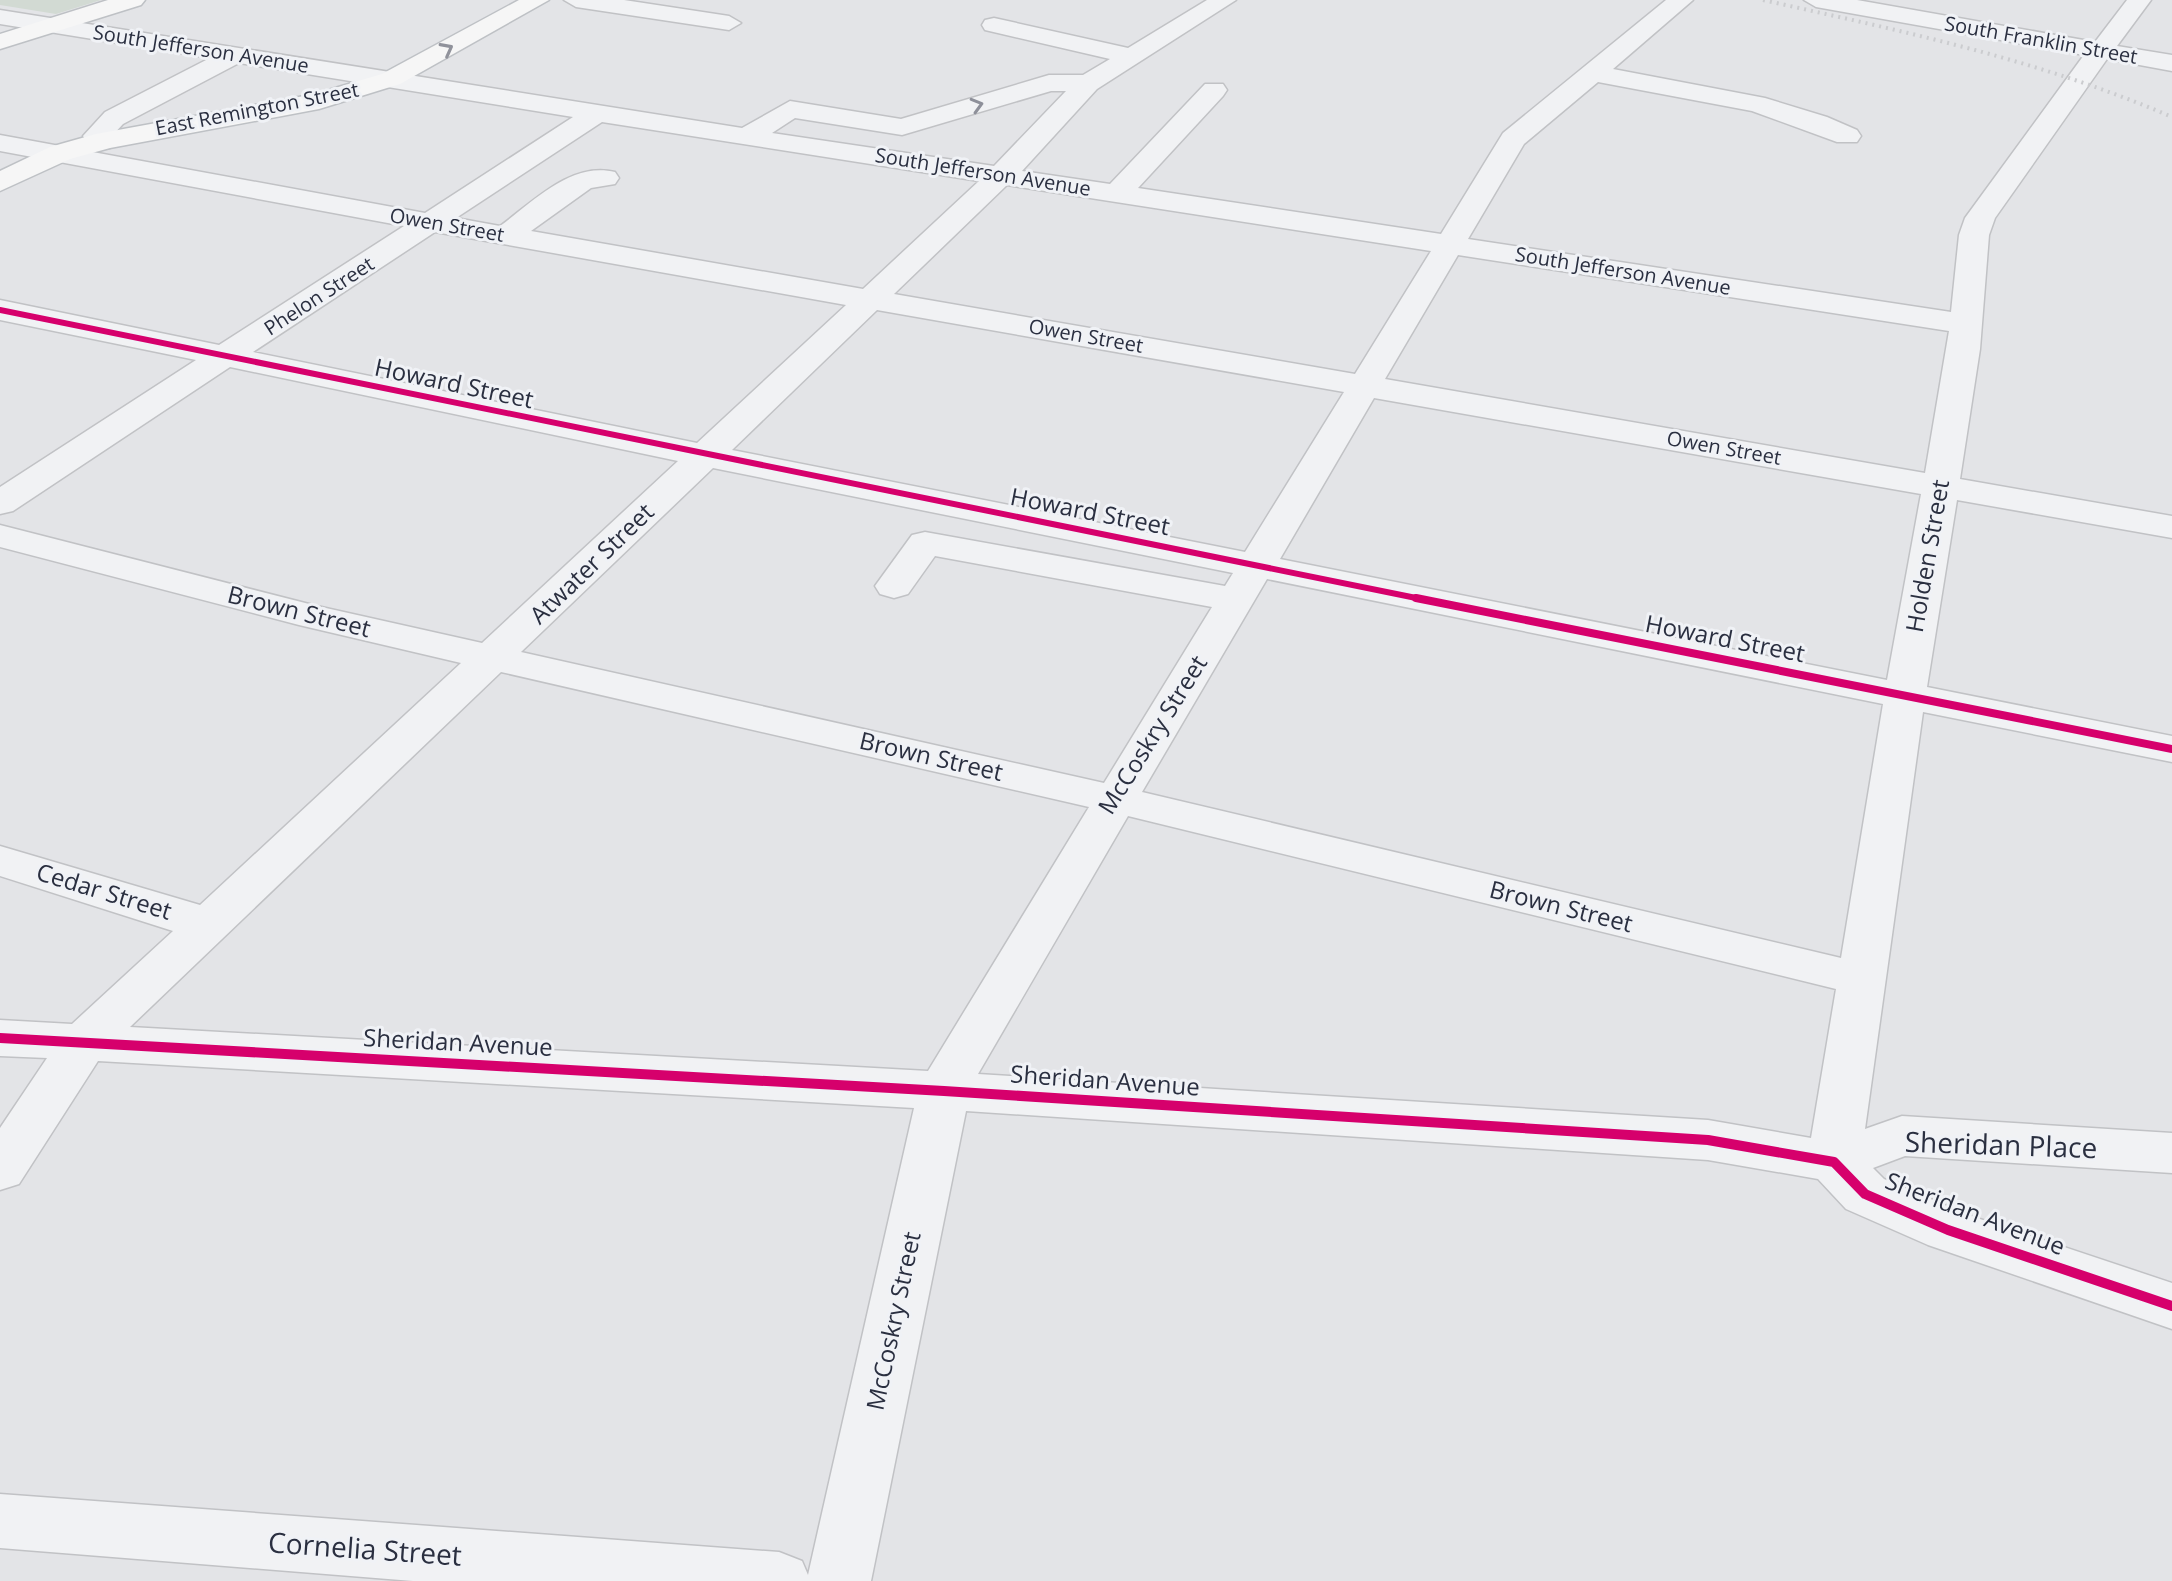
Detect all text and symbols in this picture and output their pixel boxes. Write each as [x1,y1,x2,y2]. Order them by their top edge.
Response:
street label: South Franklin Street [1942,9,2140,70]
street label: South Jefferson Avenue [91,18,311,79]
one-way arrow [438,43,453,59]
street label: East Remington Street [153,76,361,141]
one-way arrow [970,98,983,114]
street label: South Jefferson Avenue [873,141,1093,202]
street label: Owen Street [388,201,506,248]
street label: South Jefferson Avenue [1513,240,1733,301]
street label: Phelon Street [259,250,379,341]
street label: Owen Street [1027,312,1145,359]
street label: Howard Street [372,350,537,415]
street label: Owen Street [1665,424,1783,471]
street label: Holden Street [1897,477,1956,635]
street label: Howard Street [1008,479,1173,542]
street label: Atwater Street [522,495,660,631]
street label: Brown Street [224,577,374,644]
street label: Howard Street [1643,606,1808,669]
street label: McCoskry Street [1090,648,1214,820]
street label: Brown Street [856,723,1006,788]
street label: Cedar Street [33,854,176,927]
street label: Brown Street [1486,872,1636,939]
street label: Sheridan Avenue [362,1020,554,1063]
street label: Sheridan Avenue [1009,1056,1201,1103]
street label: Sheridan Place [1904,1122,2098,1166]
street label: Sheridan Avenue [1881,1163,2070,1262]
street label: McCoskry Street [857,1228,928,1413]
street label: Cornelia Street [267,1522,463,1574]

